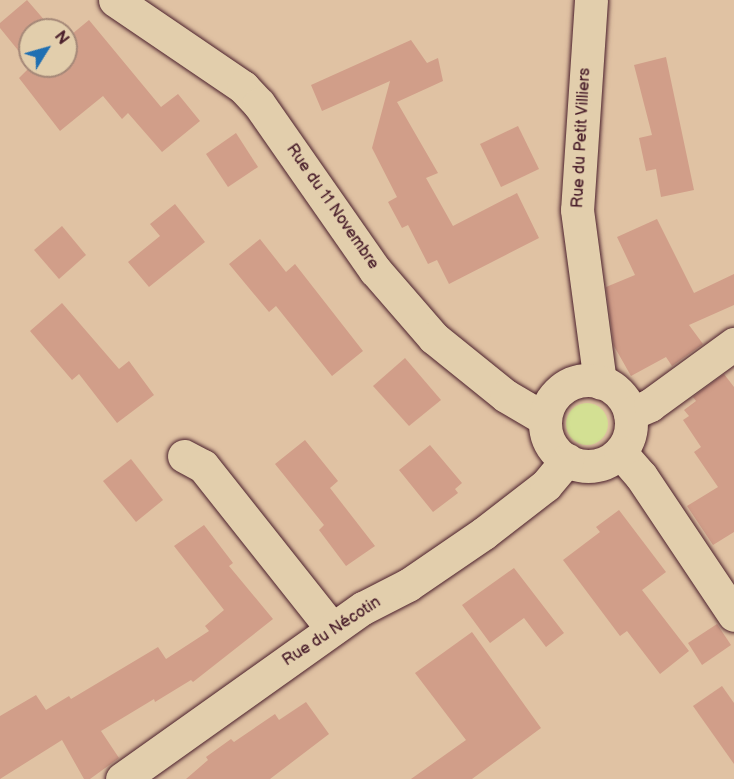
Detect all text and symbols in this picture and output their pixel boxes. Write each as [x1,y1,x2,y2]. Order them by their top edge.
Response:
north arrow [18,18,78,78]
text: N [50,28,72,49]
street label: Rue du Petit Villiers [569,67,595,209]
street label: Rue du 11 Novembre [282,141,382,273]
street label: Rue du Nécotin [279,593,385,671]

